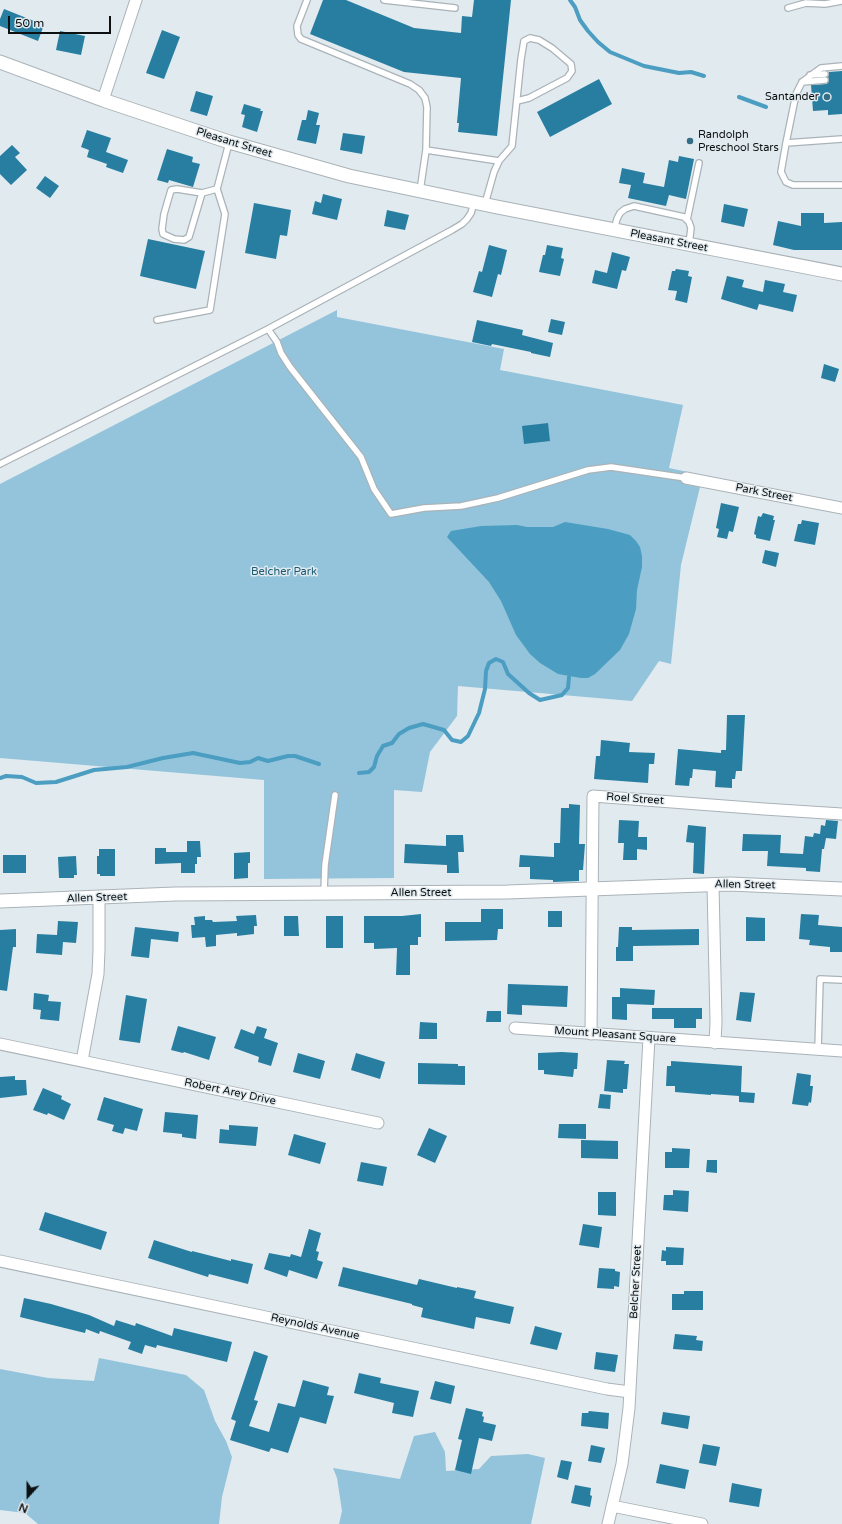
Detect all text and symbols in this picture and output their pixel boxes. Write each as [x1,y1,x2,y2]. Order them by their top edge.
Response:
scale bar [10,8,113,34]
text: 50 m [15,16,44,30]
place label: Santander [765,90,819,104]
marker: Santander [822,92,832,102]
street label: Pleasant Street [194,125,274,161]
place label: Randolph Preschool Stars [698,128,779,154]
marker: Randolph Preschool Stars [685,136,695,146]
street label: Pleasant Street [629,227,709,255]
street label: Park Street [734,481,794,505]
park label: Belcher Park [251,565,317,579]
street label: Roel Street [606,790,664,808]
street label: Allen Street [714,878,776,892]
street label: Allen Street [391,886,451,900]
street label: Allen Street [66,890,128,906]
street label: Mount Pleasant Square [554,1024,676,1046]
street label: Robert Arey Drive [183,1076,277,1108]
street label: Belcher Street [627,1245,645,1319]
street label: Reynolds Avenue [269,1311,361,1343]
north arrow [8,1476,48,1516]
text: N [17,1500,30,1515]

